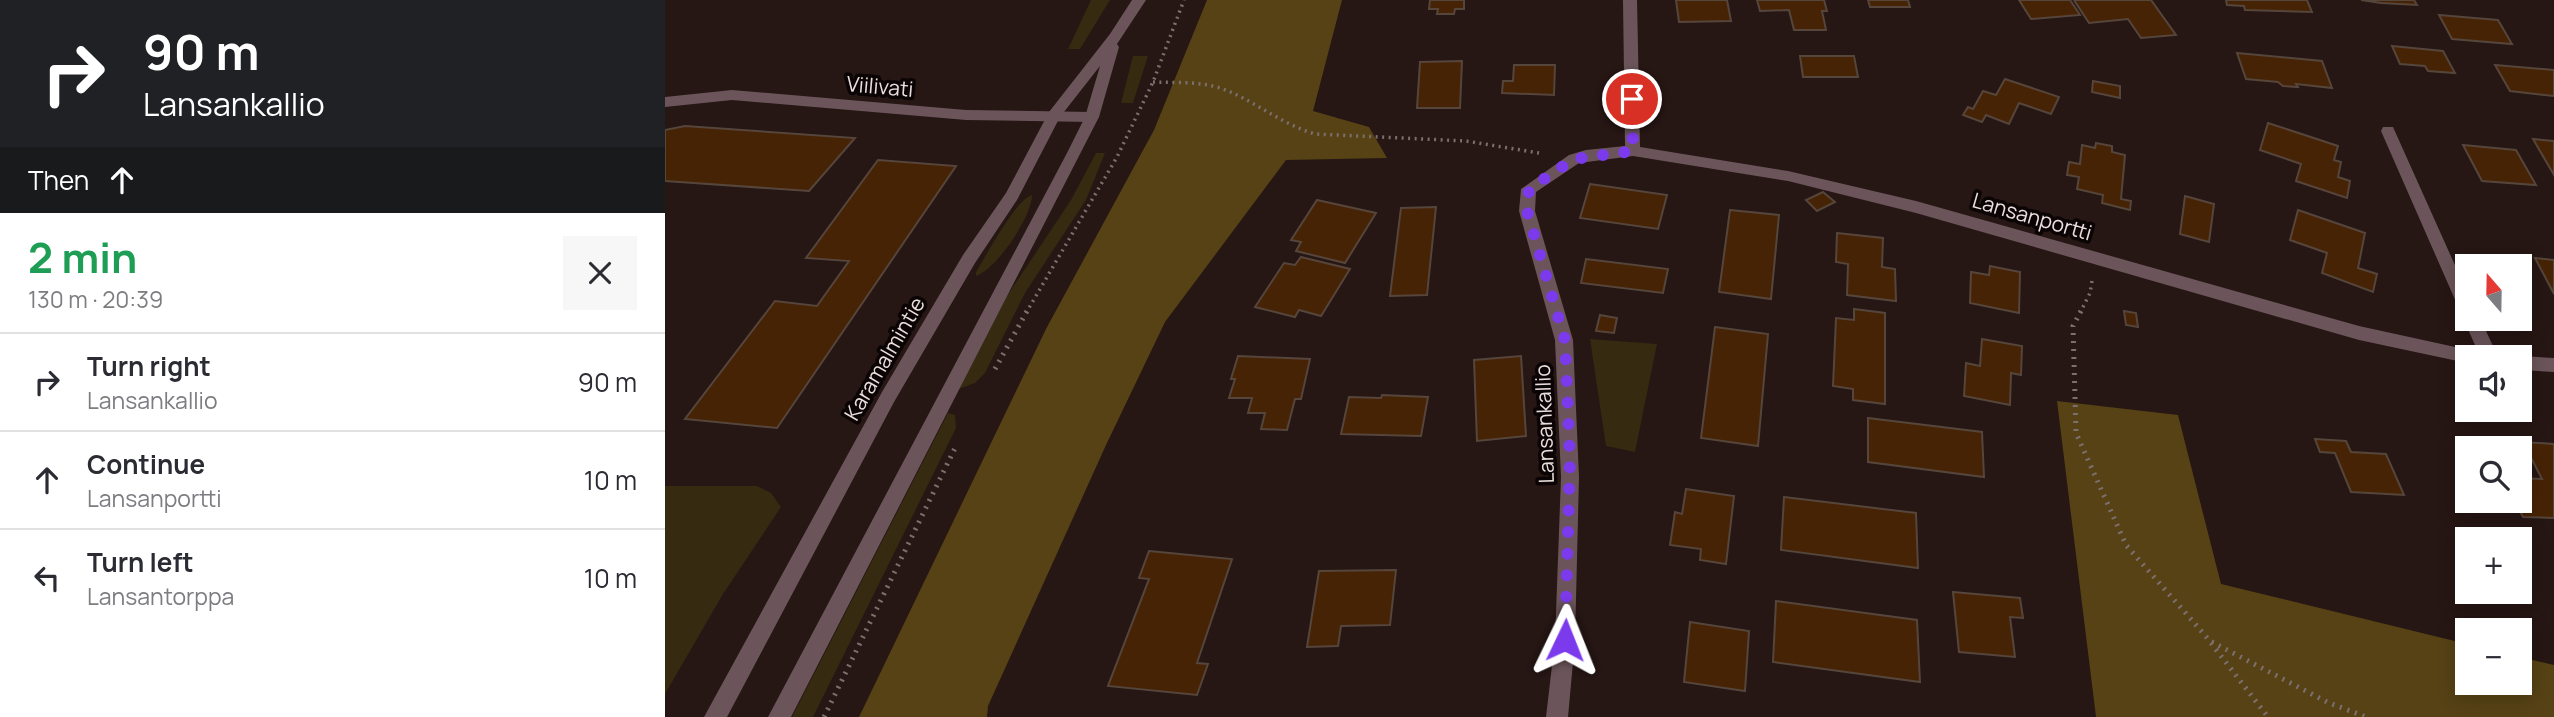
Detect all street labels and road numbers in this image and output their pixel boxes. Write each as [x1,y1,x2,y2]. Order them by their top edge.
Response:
street label: Viilivati [846,69,915,103]
street label: Lansanportti [1969,186,2095,246]
street label: Karamalmintie [837,292,931,425]
street label: Lansankallio [1528,364,1560,484]

